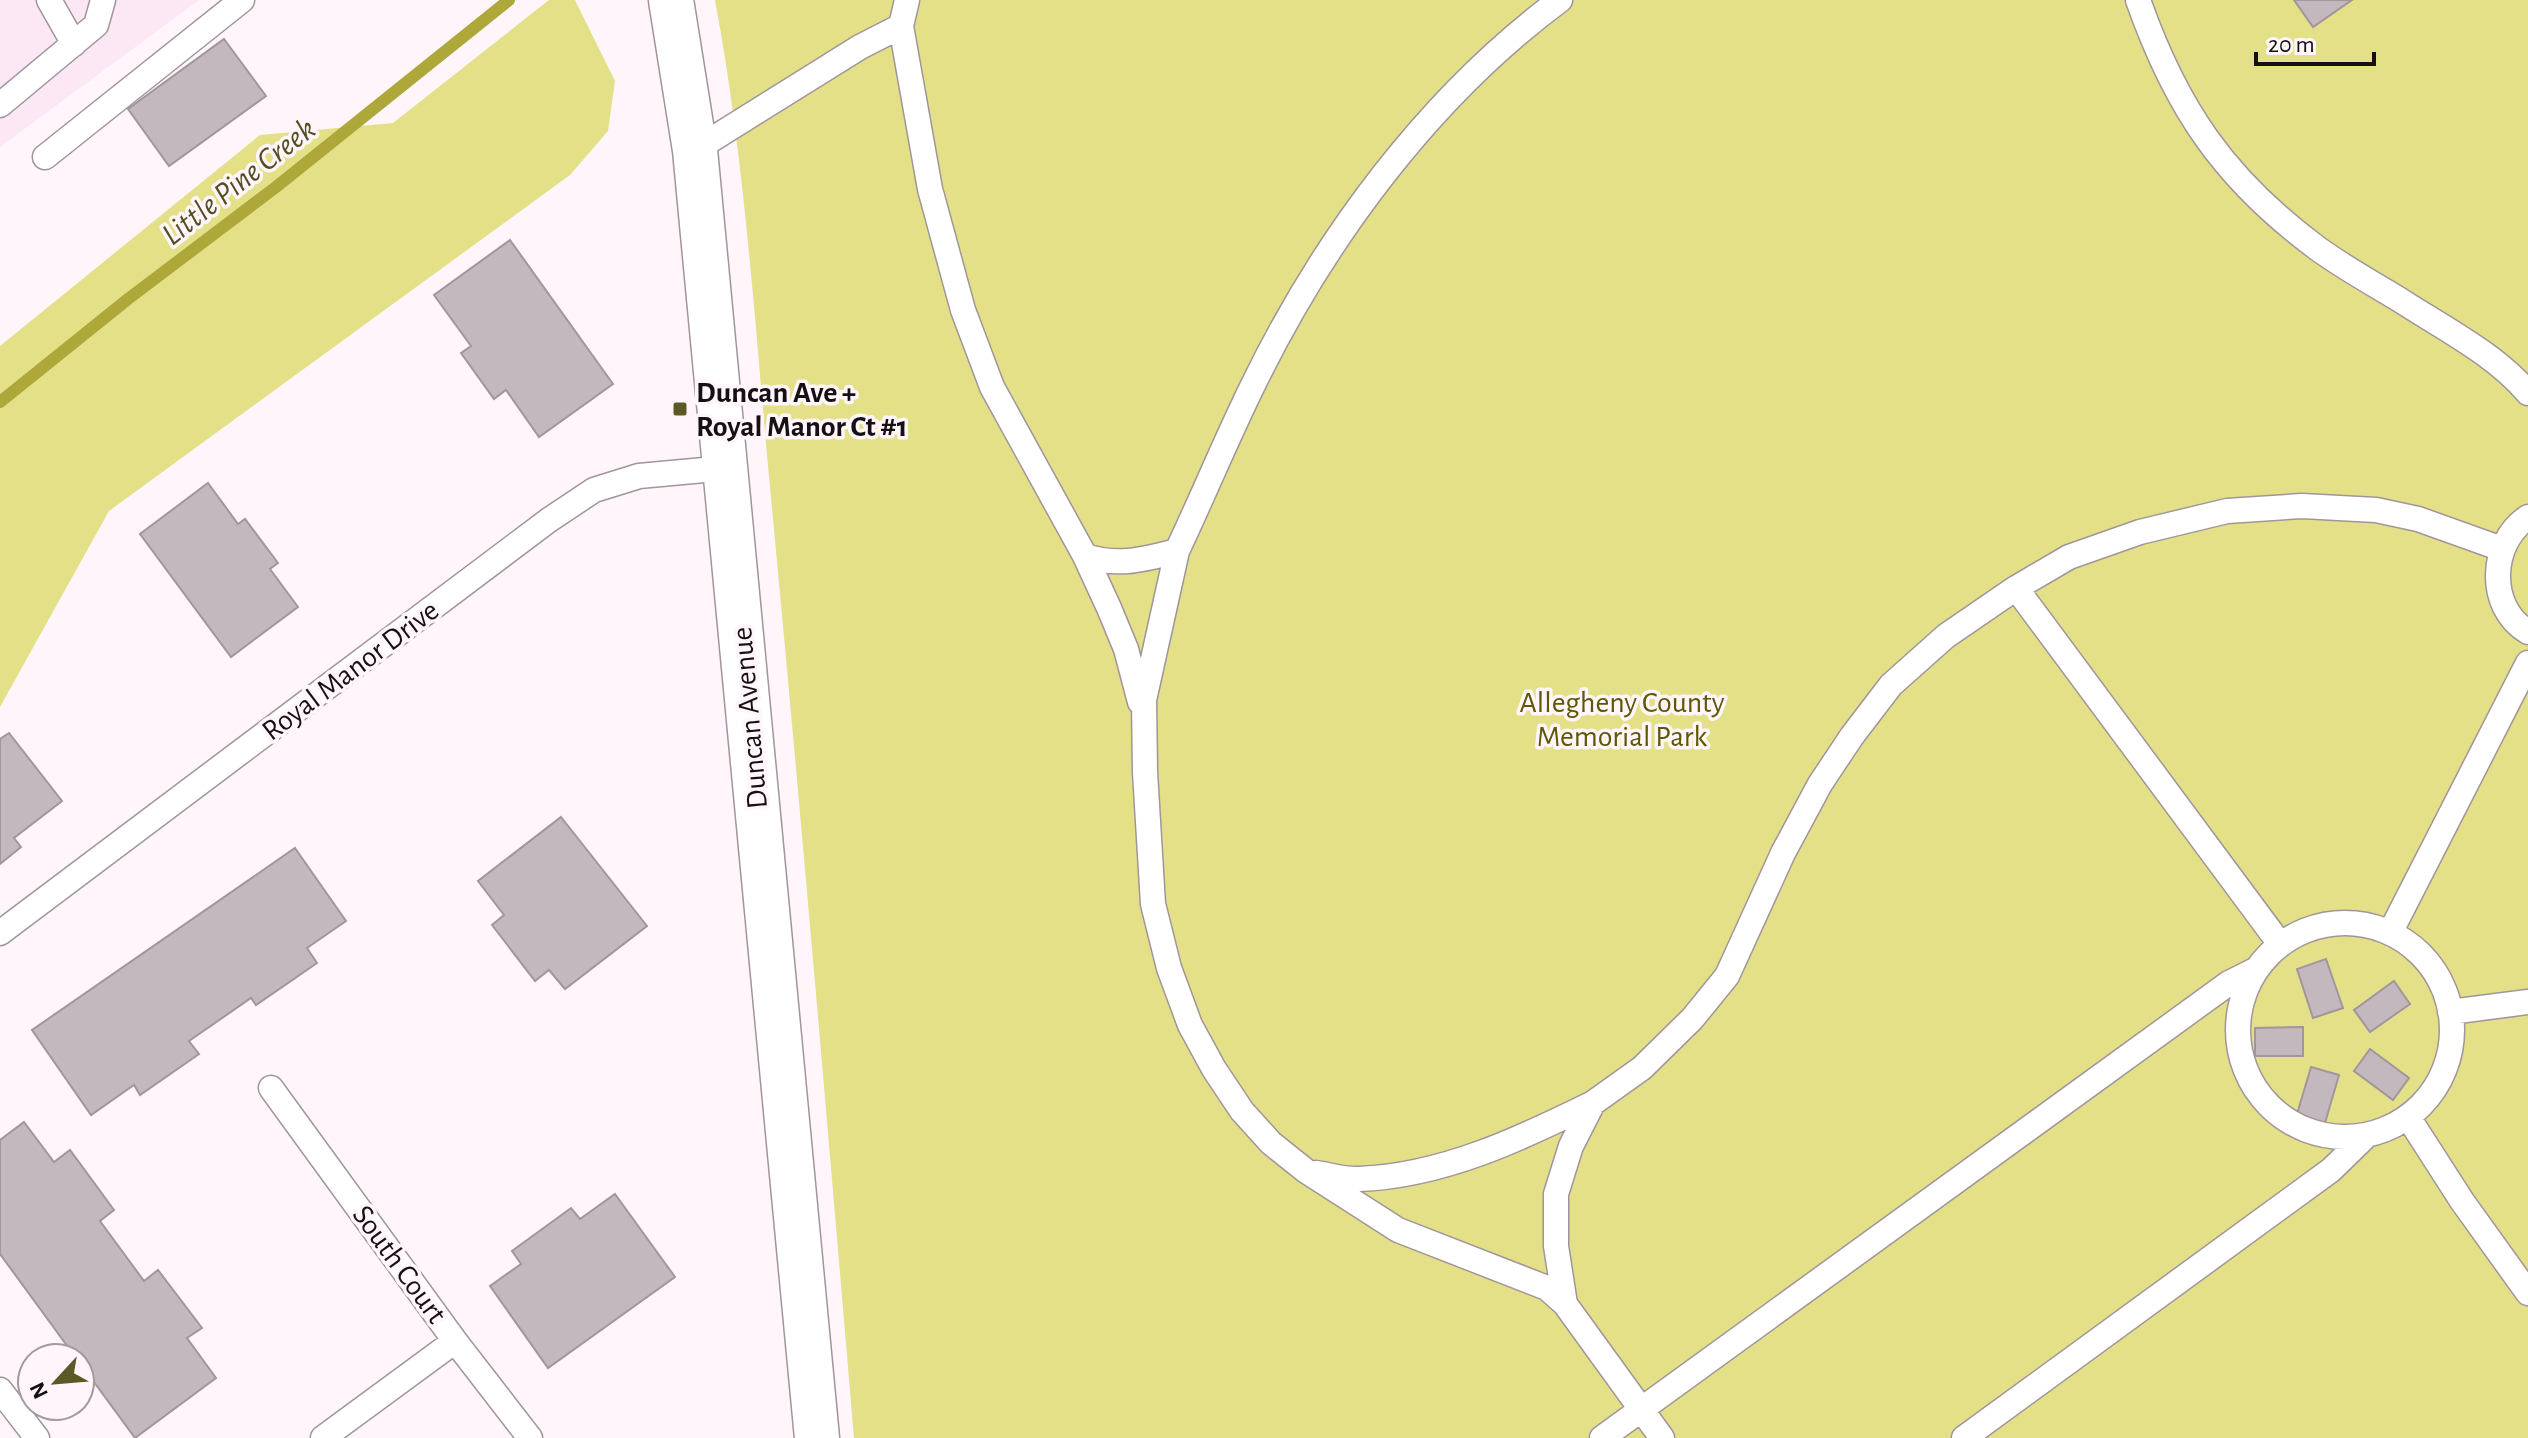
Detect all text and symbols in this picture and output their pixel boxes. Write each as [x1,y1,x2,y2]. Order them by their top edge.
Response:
scale bar [2256,16,2374,66]
text: 20 m [2268,33,2315,57]
water label: Little Pine Creek [156,112,321,251]
place label: Duncan Ave + Royal Manor Ct #1 [696,378,907,442]
marker: Duncan Ave + Royal Manor Ct #1 [671,400,689,418]
street label: Royal Manor Drive [257,595,444,747]
street label: Duncan Avenue [727,626,773,810]
park label: Allegheny County Memorial Park [1520,688,1725,752]
street label: South Court [347,1200,452,1329]
north arrow [16,1342,96,1422]
text: N [26,1379,52,1402]

